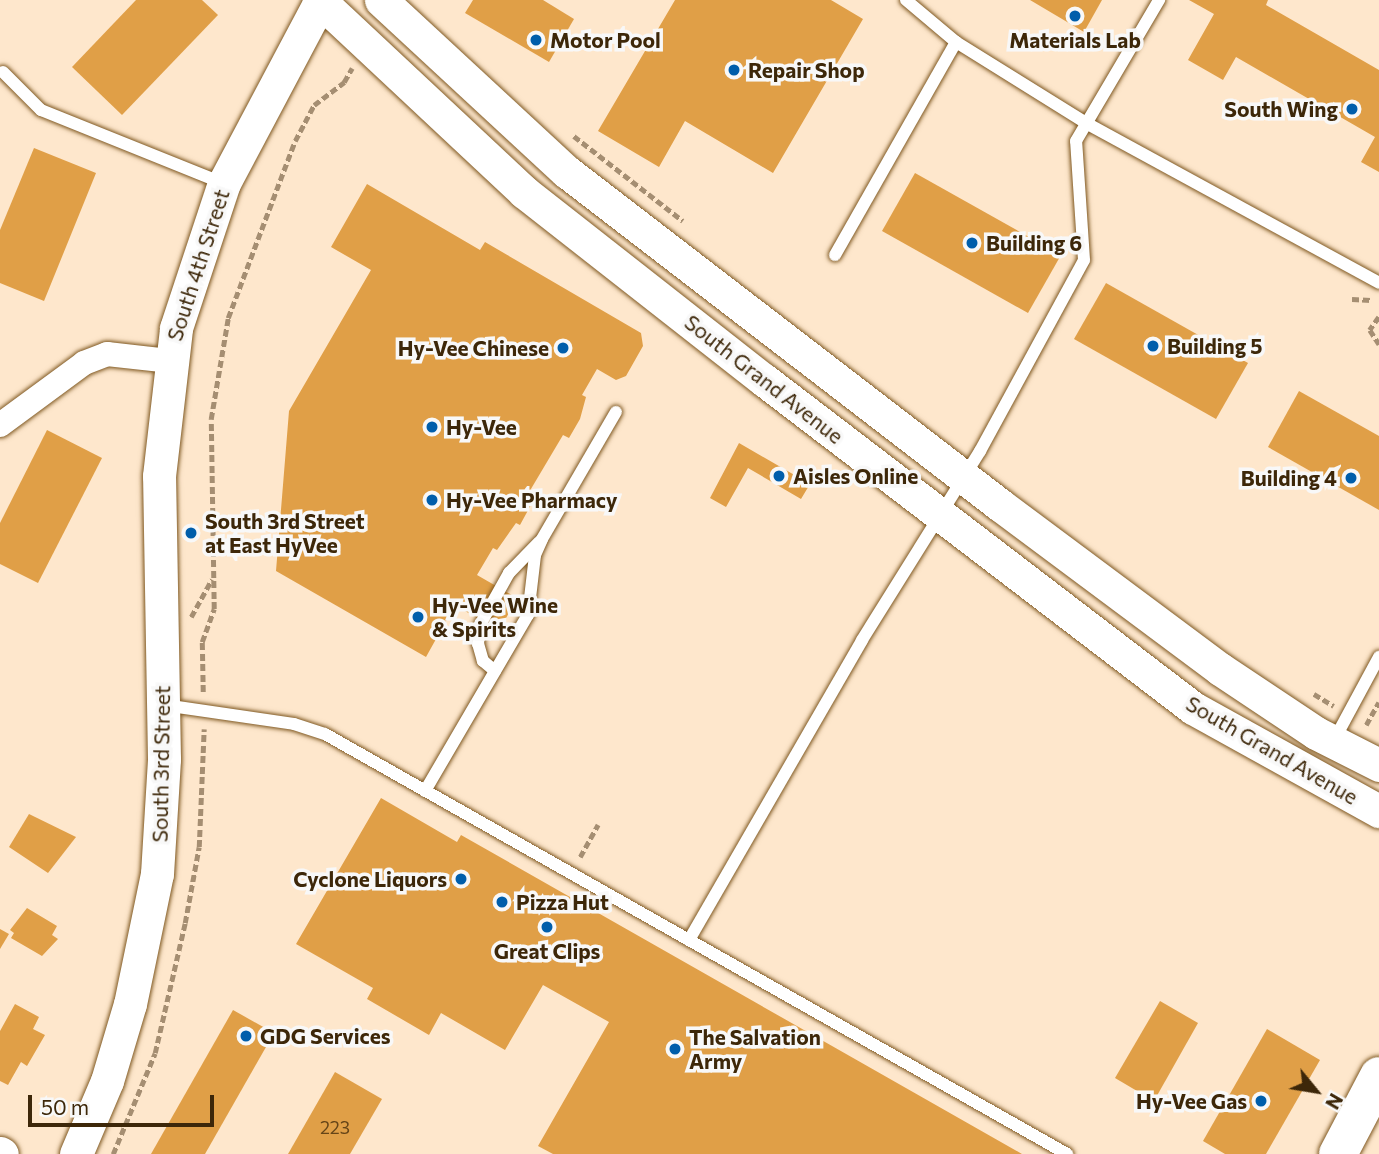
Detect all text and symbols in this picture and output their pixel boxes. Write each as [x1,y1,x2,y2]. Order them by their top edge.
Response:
marker: Materials Lab [1067,8,1083,24]
place label: Motor Pool [550,27,661,53]
place label: Materials Lab [1009,27,1141,53]
marker: Motor Pool [528,32,544,48]
place label: Repair Shop [748,57,865,83]
marker: Repair Shop [726,62,742,78]
place label: South Wing [1224,96,1338,122]
marker: South Wing [1344,101,1360,117]
street label: South 4th Street [162,186,234,344]
place label: Building 6 [986,230,1082,256]
marker: Building 6 [964,235,980,251]
street label: South Grand Avenue [680,309,848,449]
place label: Building 5 [1167,333,1263,359]
place label: Hy-Vee Chinese [398,335,549,361]
marker: Building 5 [1145,338,1161,354]
marker: Hy-Vee Chinese [555,340,571,356]
place label: Hy-Vee [446,414,517,440]
marker: Hy-Vee [424,419,440,435]
place label: Aisles Online [793,463,918,489]
place label: Building 4 [1241,465,1337,491]
marker: Aisles Online [771,468,787,484]
marker: Building 4 [1343,470,1359,486]
place label: Hy-Vee Pharmacy [446,487,618,513]
marker: Hy-Vee Pharmacy [424,492,440,508]
place label: South 3rd Street at East HyVee [205,508,365,558]
marker: South 3rd Street at East HyVee [183,525,199,541]
place label: Hy-Vee Wine & Spirits [432,592,558,642]
marker: Hy-Vee Wine & Spirits [410,609,426,625]
street label: South 3rd Street [147,685,175,843]
street label: South Grand Avenue [1182,691,1362,809]
place label: Cyclone Liquors [293,866,447,892]
marker: Cyclone Liquors [453,871,469,887]
place label: Pizza Hut [516,889,609,915]
marker: Pizza Hut [494,894,510,910]
marker: Great Clips [539,919,555,935]
place label: Great Clips [494,938,600,964]
place label: GDG Services [260,1023,391,1049]
place label: The Salvation Army [689,1024,821,1074]
marker: GDG Services [238,1028,254,1044]
marker: The Salvation Army [667,1041,683,1057]
north arrow [1281,1056,1351,1126]
scale bar [32,1080,217,1124]
place label: Hy-Vee Gas [1136,1088,1247,1114]
text: N [1321,1090,1348,1114]
marker: Hy-Vee Gas [1253,1093,1269,1109]
text: 50 m [41,1094,89,1119]
house number: 223 [320,1116,350,1138]

